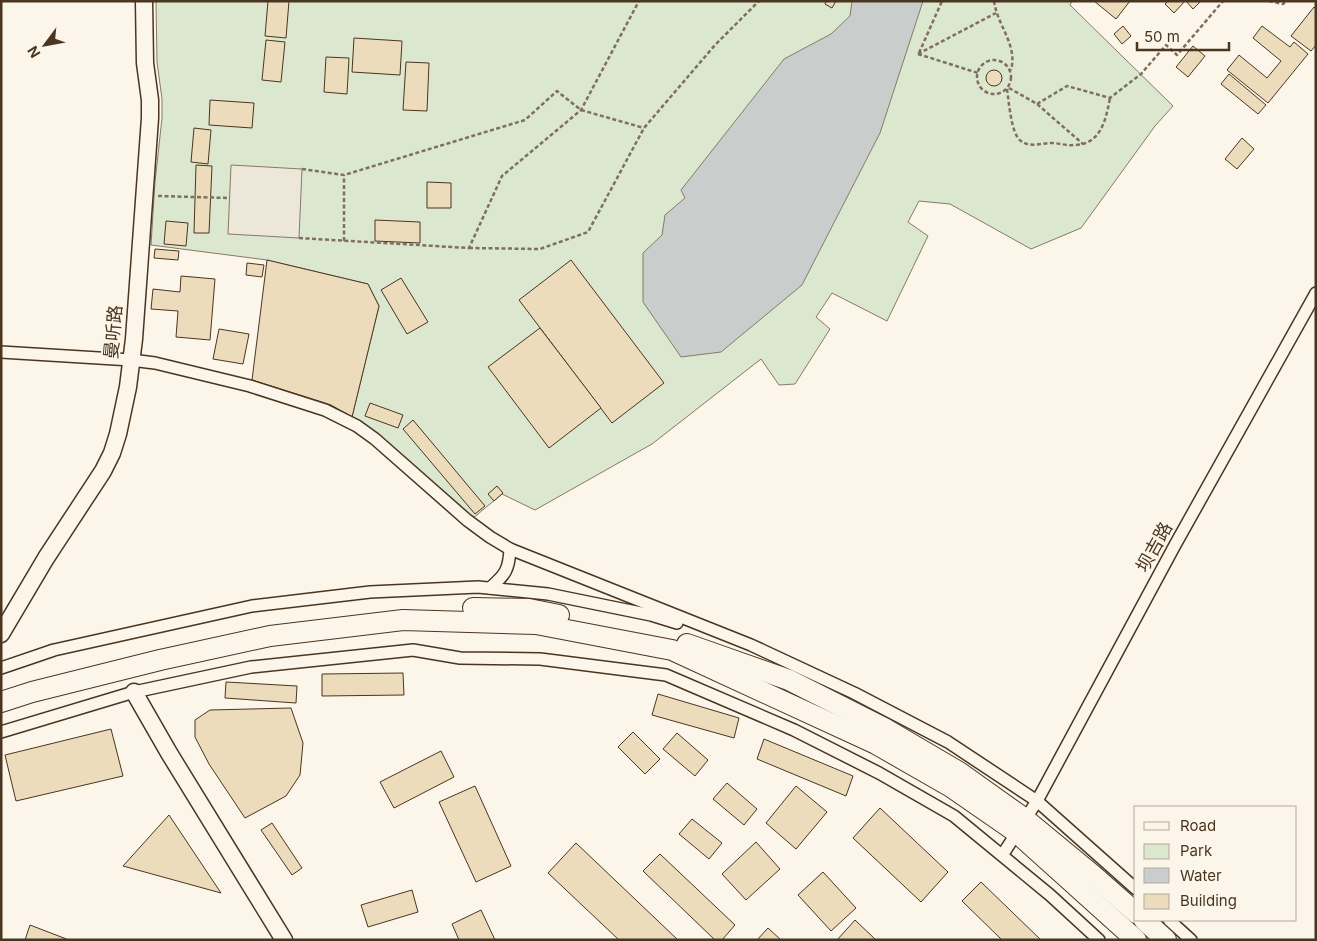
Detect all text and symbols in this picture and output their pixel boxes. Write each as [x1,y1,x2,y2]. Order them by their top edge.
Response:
north arrow [20,20,70,70]
scale bar [1137,20,1230,52]
text: 50 m [1144,27,1180,46]
text: N [24,43,44,61]
street label: 曼听路 [100,304,126,360]
street label: 坝吉路 [1132,518,1176,576]
legend [1134,806,1297,921]
text: Road [1180,816,1216,835]
text: Park [1180,841,1213,860]
text: Water [1180,866,1222,885]
text: Building [1180,891,1237,910]

